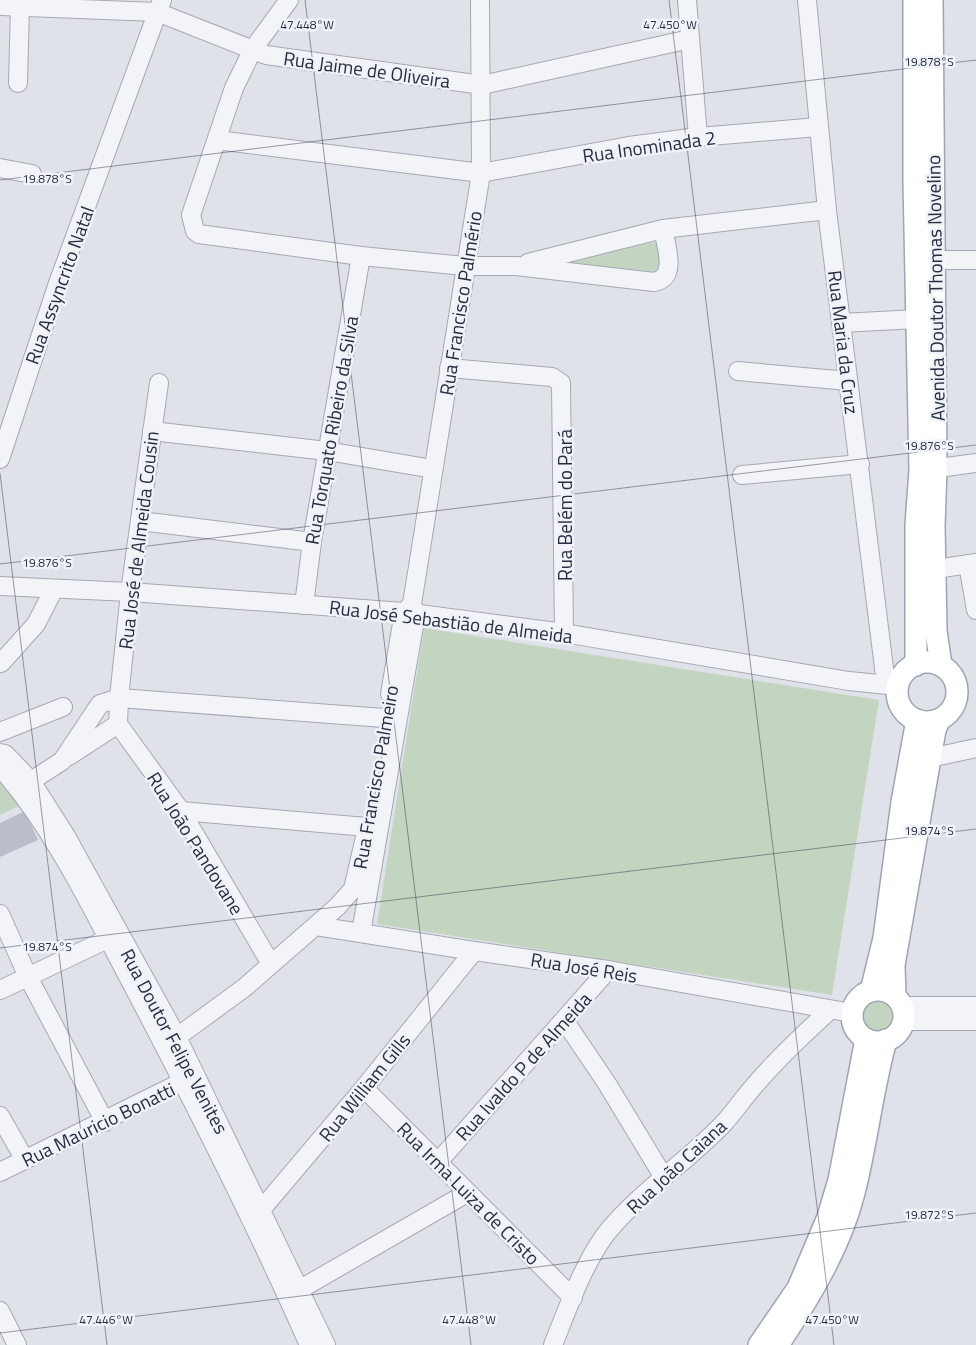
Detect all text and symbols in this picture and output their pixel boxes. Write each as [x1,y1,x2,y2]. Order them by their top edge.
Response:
text: 47.448°W [280,15,334,34]
text: 47.450°W [643,15,697,34]
street label: Rua Jaime de Oliveira [282,43,453,95]
text: 19.878°S [904,52,954,71]
street label: Rua Inominada 2 [580,122,718,170]
street label: Avenida Doutor Thomas Novelino [918,155,952,421]
text: 19.878°S [22,169,72,188]
street label: Rua Assyncrito Natal [17,202,101,368]
street label: Rua Francisco Palmério [431,209,489,397]
street label: Rua Maria da Cruz [821,268,867,416]
street label: Rua Torquato Ribeiro da Silva [297,313,365,547]
street label: Rua José de Almeida Cousin [110,429,166,651]
street label: Rua Belém do Pará [550,429,579,581]
text: 19.876°S [904,436,954,455]
text: 19.876°S [22,553,72,572]
street label: Rua José Sebastião de Almeida [328,592,575,650]
street label: Rua Francisco Palmeiro [345,683,405,871]
street label: Rua João Pandovane [140,766,252,920]
text: 19.874°S [904,821,954,840]
text: 19.874°S [22,937,72,956]
street label: Rua Doutor Felipe Venites [114,943,236,1139]
street label: Rua José Reis [529,944,640,990]
street label: Rua Ivaldo P de Almeida [448,985,598,1147]
street label: Rua William Gills [311,1026,417,1148]
street label: Rua Mauricio Bonatti [16,1074,180,1174]
street label: Rua João Caiana [619,1111,733,1220]
street label: Rua Irma Luiza de Cristo [391,1115,547,1271]
text: 19.872°S [904,1205,954,1224]
text: 47.446°W [79,1310,133,1329]
text: 47.448°W [442,1310,496,1329]
text: 47.450°W [805,1310,859,1329]

